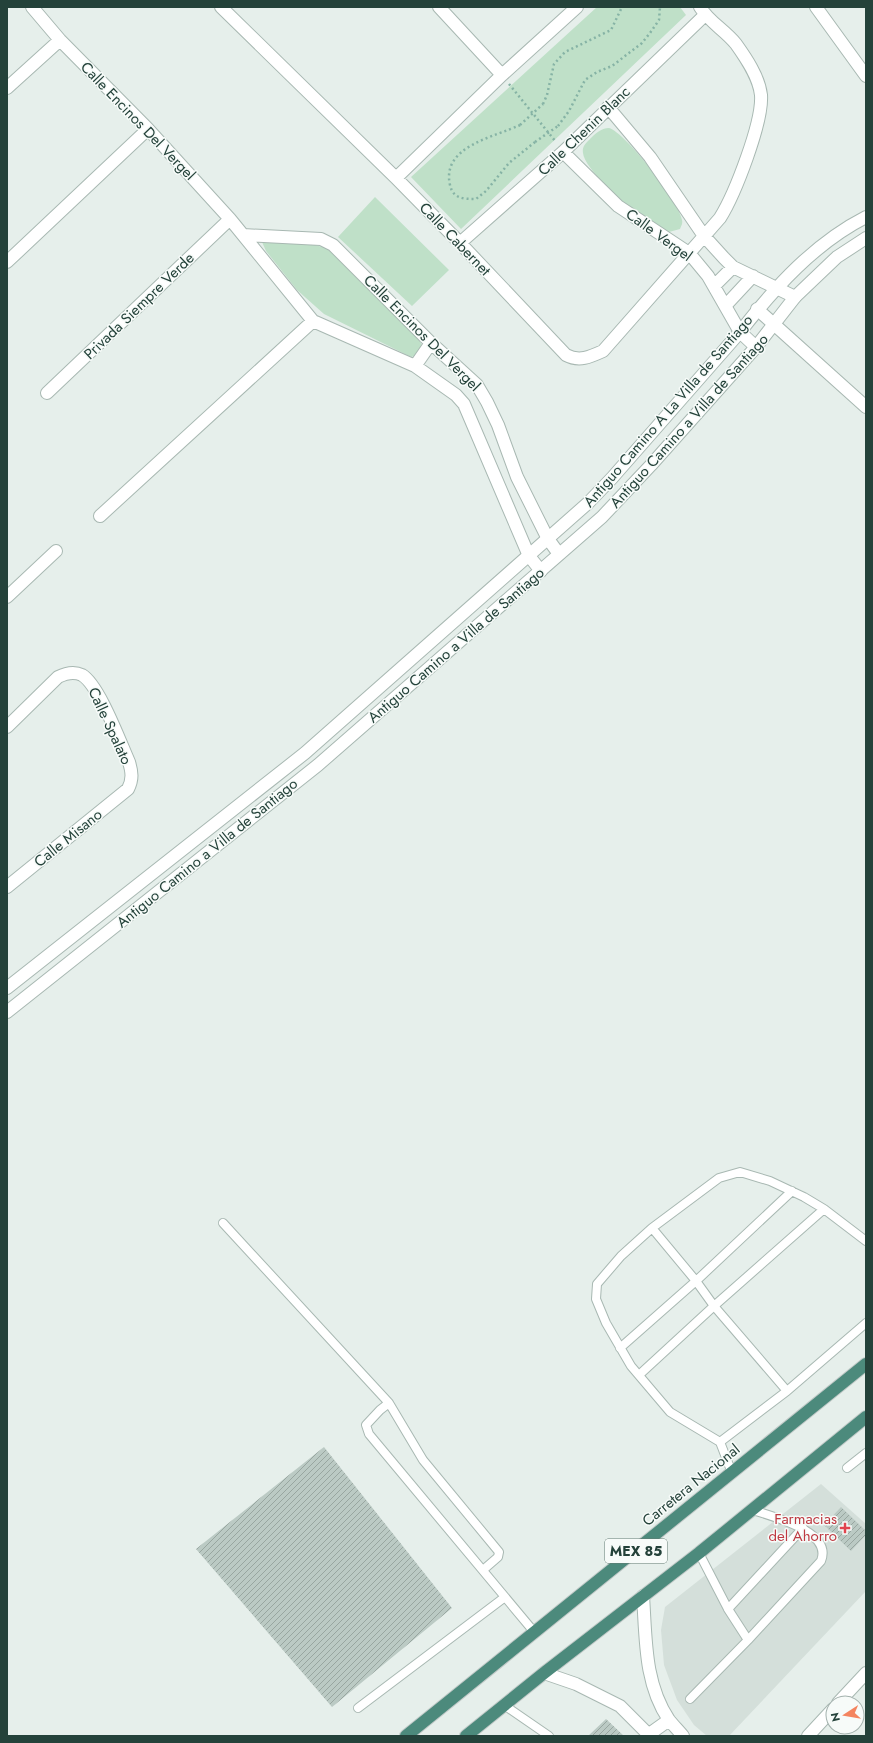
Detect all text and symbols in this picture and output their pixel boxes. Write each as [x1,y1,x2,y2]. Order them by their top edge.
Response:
street label: Calle Encinos Del Vergel [75,57,201,185]
street label: Calle Chenin Blanc [533,81,635,181]
street label: Calle Cabernet [414,197,496,281]
street label: Calle Vergel [621,203,697,267]
street label: Privada Siempre Verde [79,247,199,365]
street label: Calle Encinos Del Vergel [359,270,485,396]
street label: Antiguo Camino A La Villa de Santiago [578,310,758,512]
street label: Antiguo Camino a Villa de Santiago [605,329,773,513]
street label: Antiguo Camino a Villa de Santiago [363,562,549,728]
street label: Calle Spalato [82,684,138,768]
street label: Antiguo Camino a Villa de Santiago [112,773,302,933]
street label: Calle Misano [29,804,107,872]
street label: Carretera Nacional [637,1439,745,1531]
place label: Farmacias del Ahorro [769,1508,837,1547]
marker: Farmacias del Ahorro [840,1523,850,1533]
road number: MEX 85 [605,1539,667,1563]
north arrow [825,1695,865,1735]
text: N [826,1711,844,1723]

